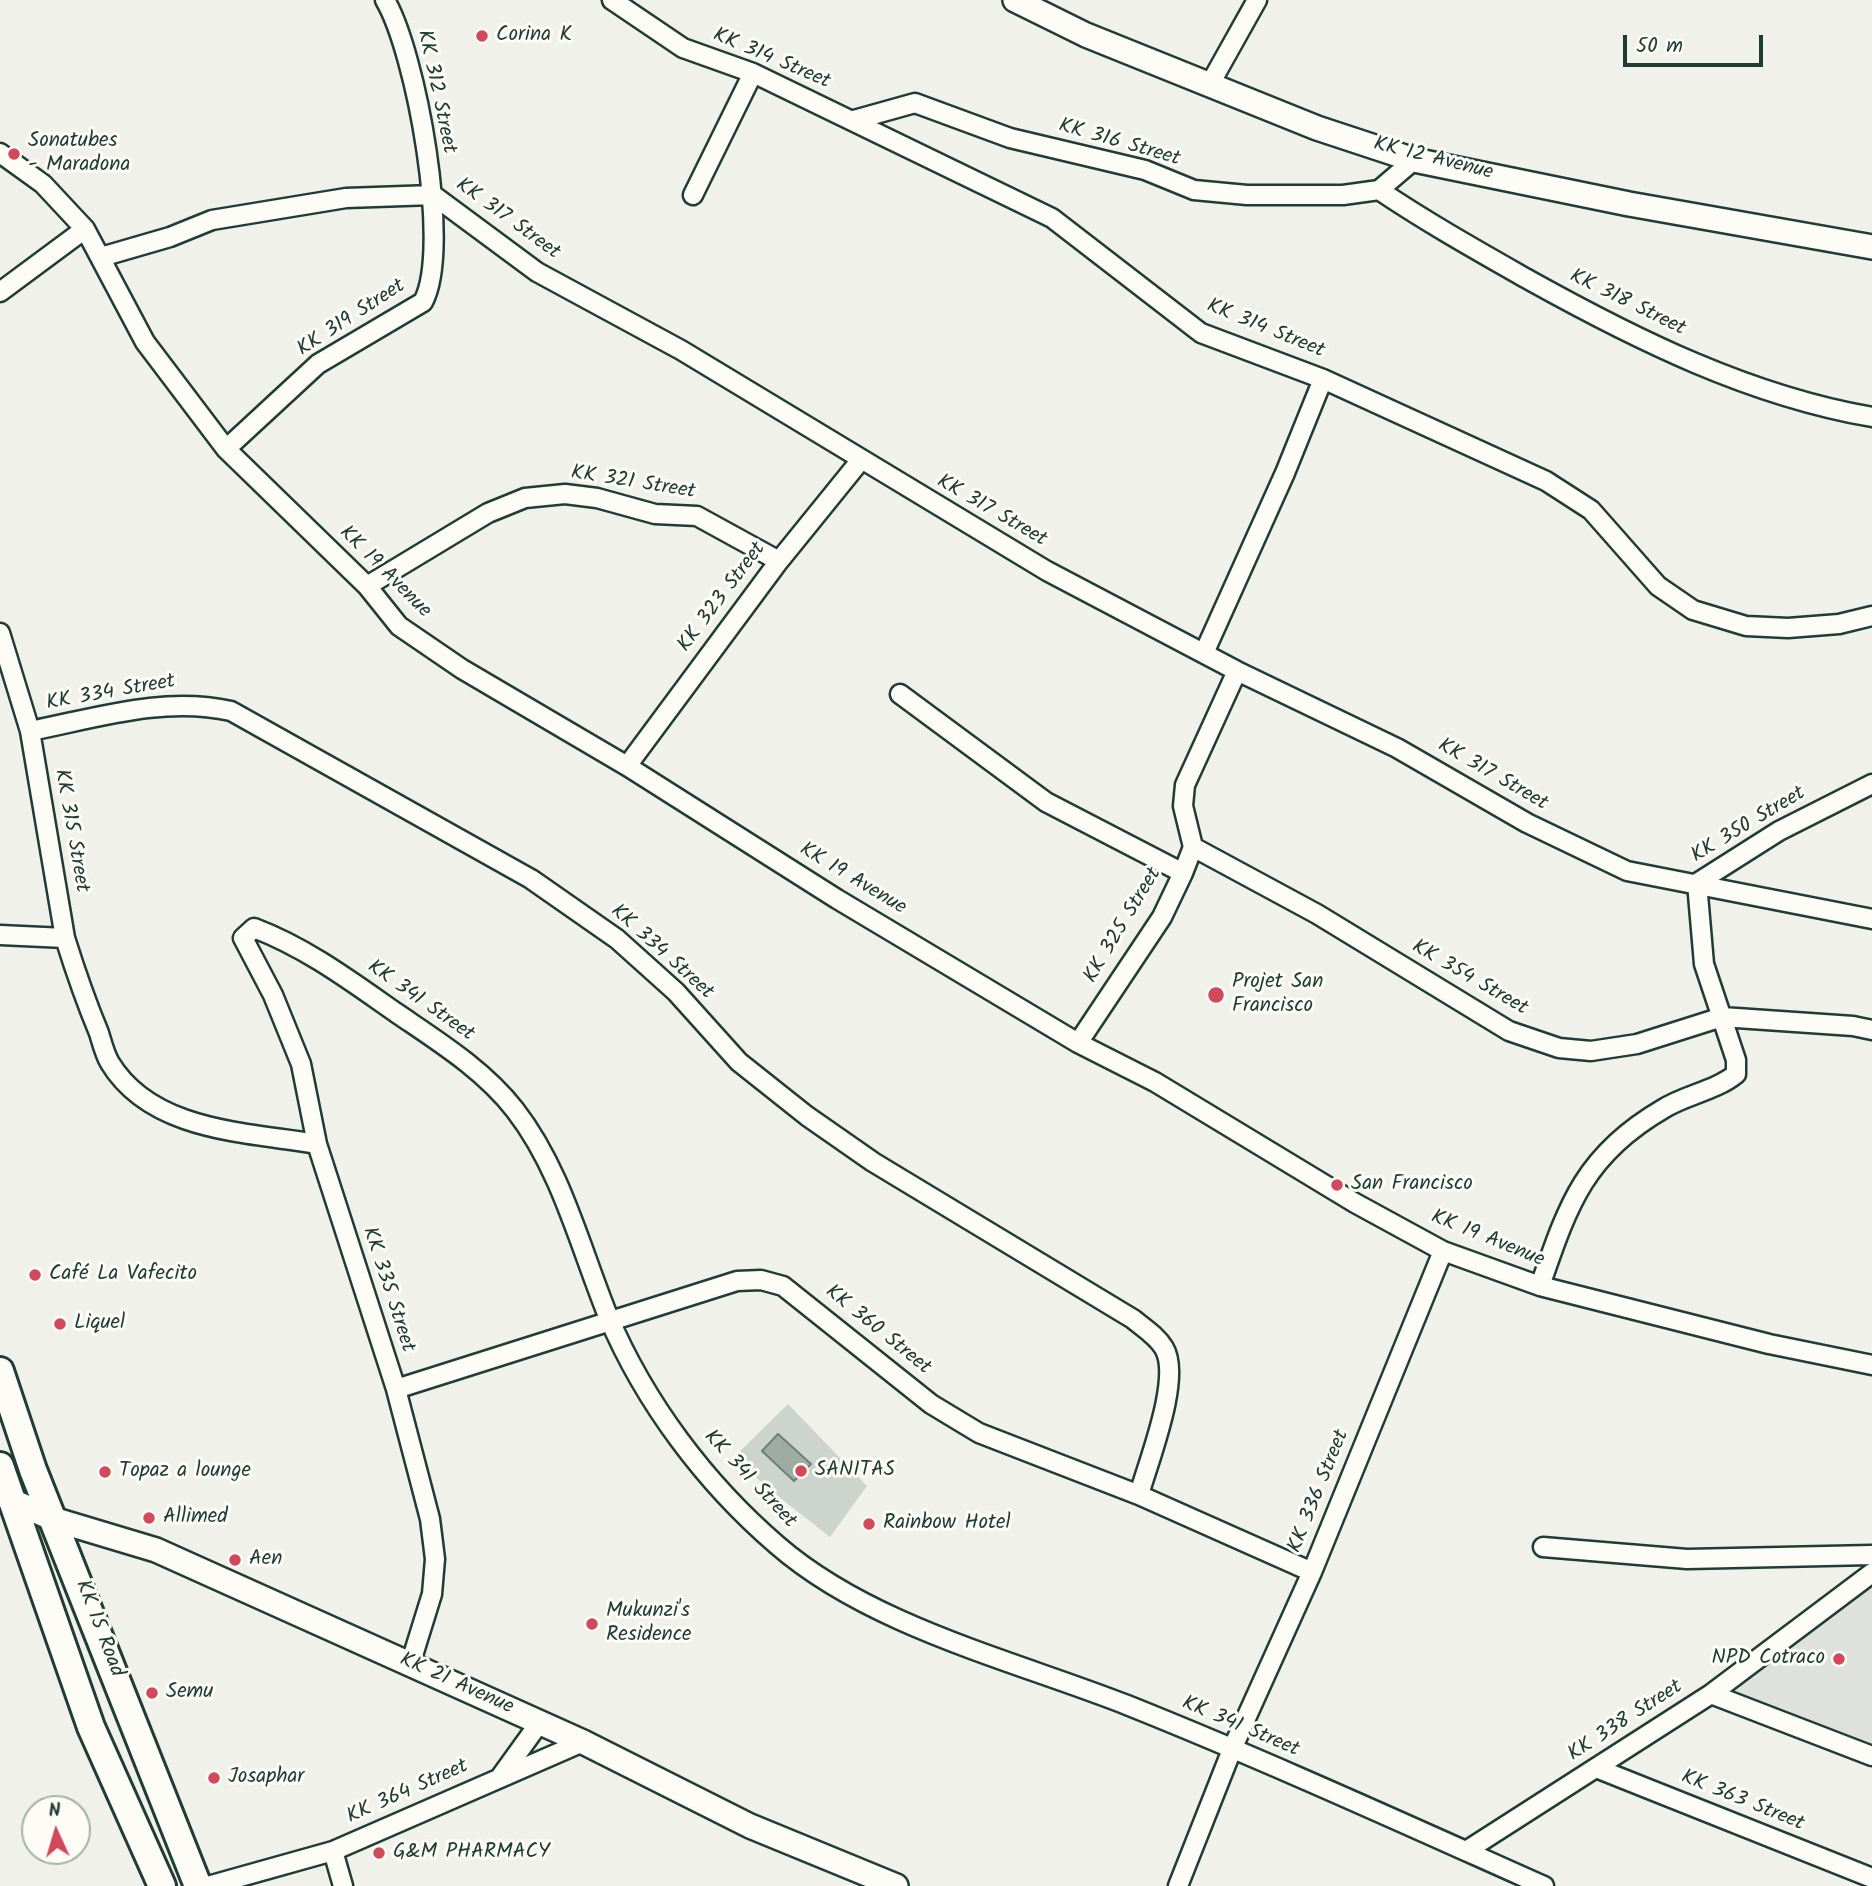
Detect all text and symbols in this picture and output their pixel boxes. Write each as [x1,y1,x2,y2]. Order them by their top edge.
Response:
scale bar [1627,21,1767,65]
place label: Corina K [496,23,572,49]
street label: KK 314 Street [709,24,833,96]
street label: KK 312 Street [410,28,460,156]
marker: Corina K [474,28,490,44]
text: 50 m [1636,30,1683,63]
street label: KK 316 Street [1055,115,1183,173]
place label: Sonatubes - Maradona [28,129,130,179]
street label: KK 12 Avenue [1371,133,1495,187]
marker: Sonatubes - Maradona [6,146,22,162]
street label: KK 317 Street [450,174,564,266]
street label: KK 318 Street [1565,265,1689,343]
street label: KK 319 Street [293,275,411,363]
street label: KK 314 Street [1202,295,1328,365]
street label: KK 321 Street [569,462,697,506]
street label: KK 317 Street [931,470,1051,554]
street label: KK 19 Avenue [333,522,435,624]
street label: KK 323 Street [673,538,773,658]
street label: KK 334 Street [45,670,177,718]
street label: KK 317 Street [1432,734,1552,818]
street label: KK 315 Street [47,767,93,895]
street label: KK 350 Street [1687,782,1811,870]
street label: KK 19 Avenue [794,838,910,922]
street label: KK 325 Street [1080,864,1168,988]
street label: KK 334 Street [604,900,718,1006]
street label: KK 354 Street [1407,936,1531,1022]
street label: KK 341 Street [362,956,478,1048]
place label: Projet San Francisco [1232,970,1323,1020]
marker: Projet San Francisco [1206,985,1226,1005]
place label: San Francisco [1351,1172,1473,1198]
marker: San Francisco [1329,1177,1345,1193]
street label: KK 19 Avenue [1426,1206,1548,1274]
street label: KK 335 Street [355,1224,419,1356]
place label: Café La Vafecito [49,1262,197,1288]
marker: Café La Vafecito [27,1267,43,1283]
street label: KK 360 Street [819,1281,935,1381]
place label: Liquel [74,1311,125,1337]
marker: Liquel [52,1316,68,1332]
street label: KK 341 Street [697,1426,801,1534]
street label: KK 336 Street [1284,1427,1356,1557]
place label: SANITAS [815,1458,895,1484]
place label: Topaz a lounge [119,1459,251,1485]
marker: SANITAS [793,1463,809,1479]
marker: Topaz a lounge [97,1464,113,1480]
place label: Allimed [163,1505,228,1531]
marker: Allimed [141,1510,157,1526]
place label: Rainbow Hotel [883,1511,1011,1537]
marker: Rainbow Hotel [861,1516,877,1532]
place label: Aen [249,1547,282,1573]
marker: Aen [227,1552,243,1568]
street label: KK 15 Road [68,1577,128,1681]
place label: Mukunzi's Residence [606,1599,692,1649]
marker: Mukunzi's Residence [584,1616,600,1632]
place label: NPD Cotraco [1712,1646,1825,1672]
street label: KK 21 Avenue [395,1649,517,1721]
marker: NPD Cotraco [1831,1651,1847,1667]
street label: KK 338 Street [1564,1676,1688,1768]
place label: Semu [166,1680,213,1706]
marker: Semu [144,1685,160,1701]
street label: KK 341 Street [1178,1692,1302,1764]
street label: KK 364 Street [343,1755,473,1831]
place label: Josaphar [228,1765,304,1791]
street label: KK 363 Street [1677,1766,1807,1838]
marker: Josaphar [206,1770,222,1786]
north arrow [21,1795,91,1865]
text: N [48,1796,62,1826]
place label: G&M PHARMACY [393,1840,550,1866]
marker: G&M PHARMACY [371,1845,387,1861]

